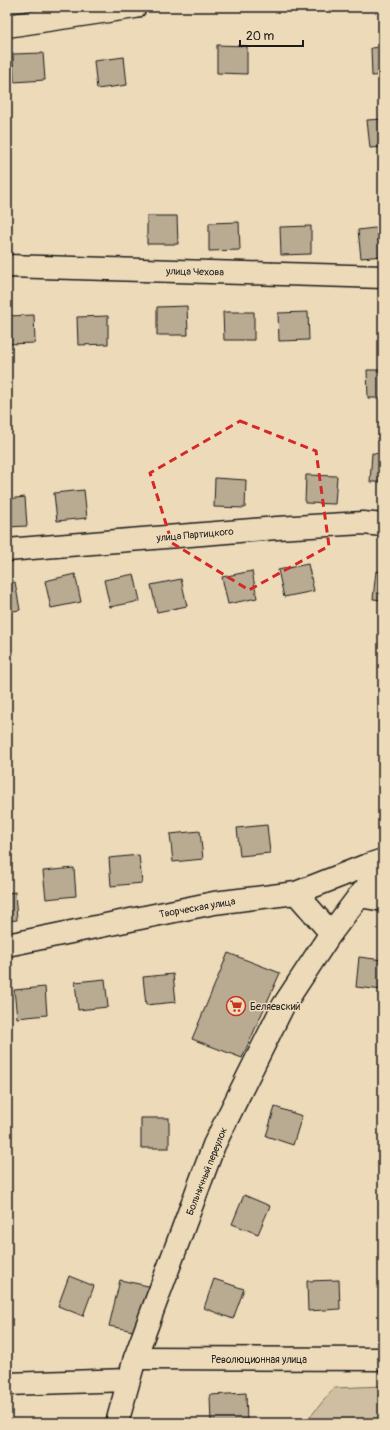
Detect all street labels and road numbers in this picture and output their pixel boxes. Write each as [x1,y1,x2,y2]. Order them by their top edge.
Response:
street label: улица Чехова [165,265,224,279]
street label: улица Партицкого [155,526,235,544]
street label: Творческая улица [158,895,237,921]
street label: Больничный переулок [184,1126,230,1217]
street label: Революционная улица [211,1354,307,1366]

